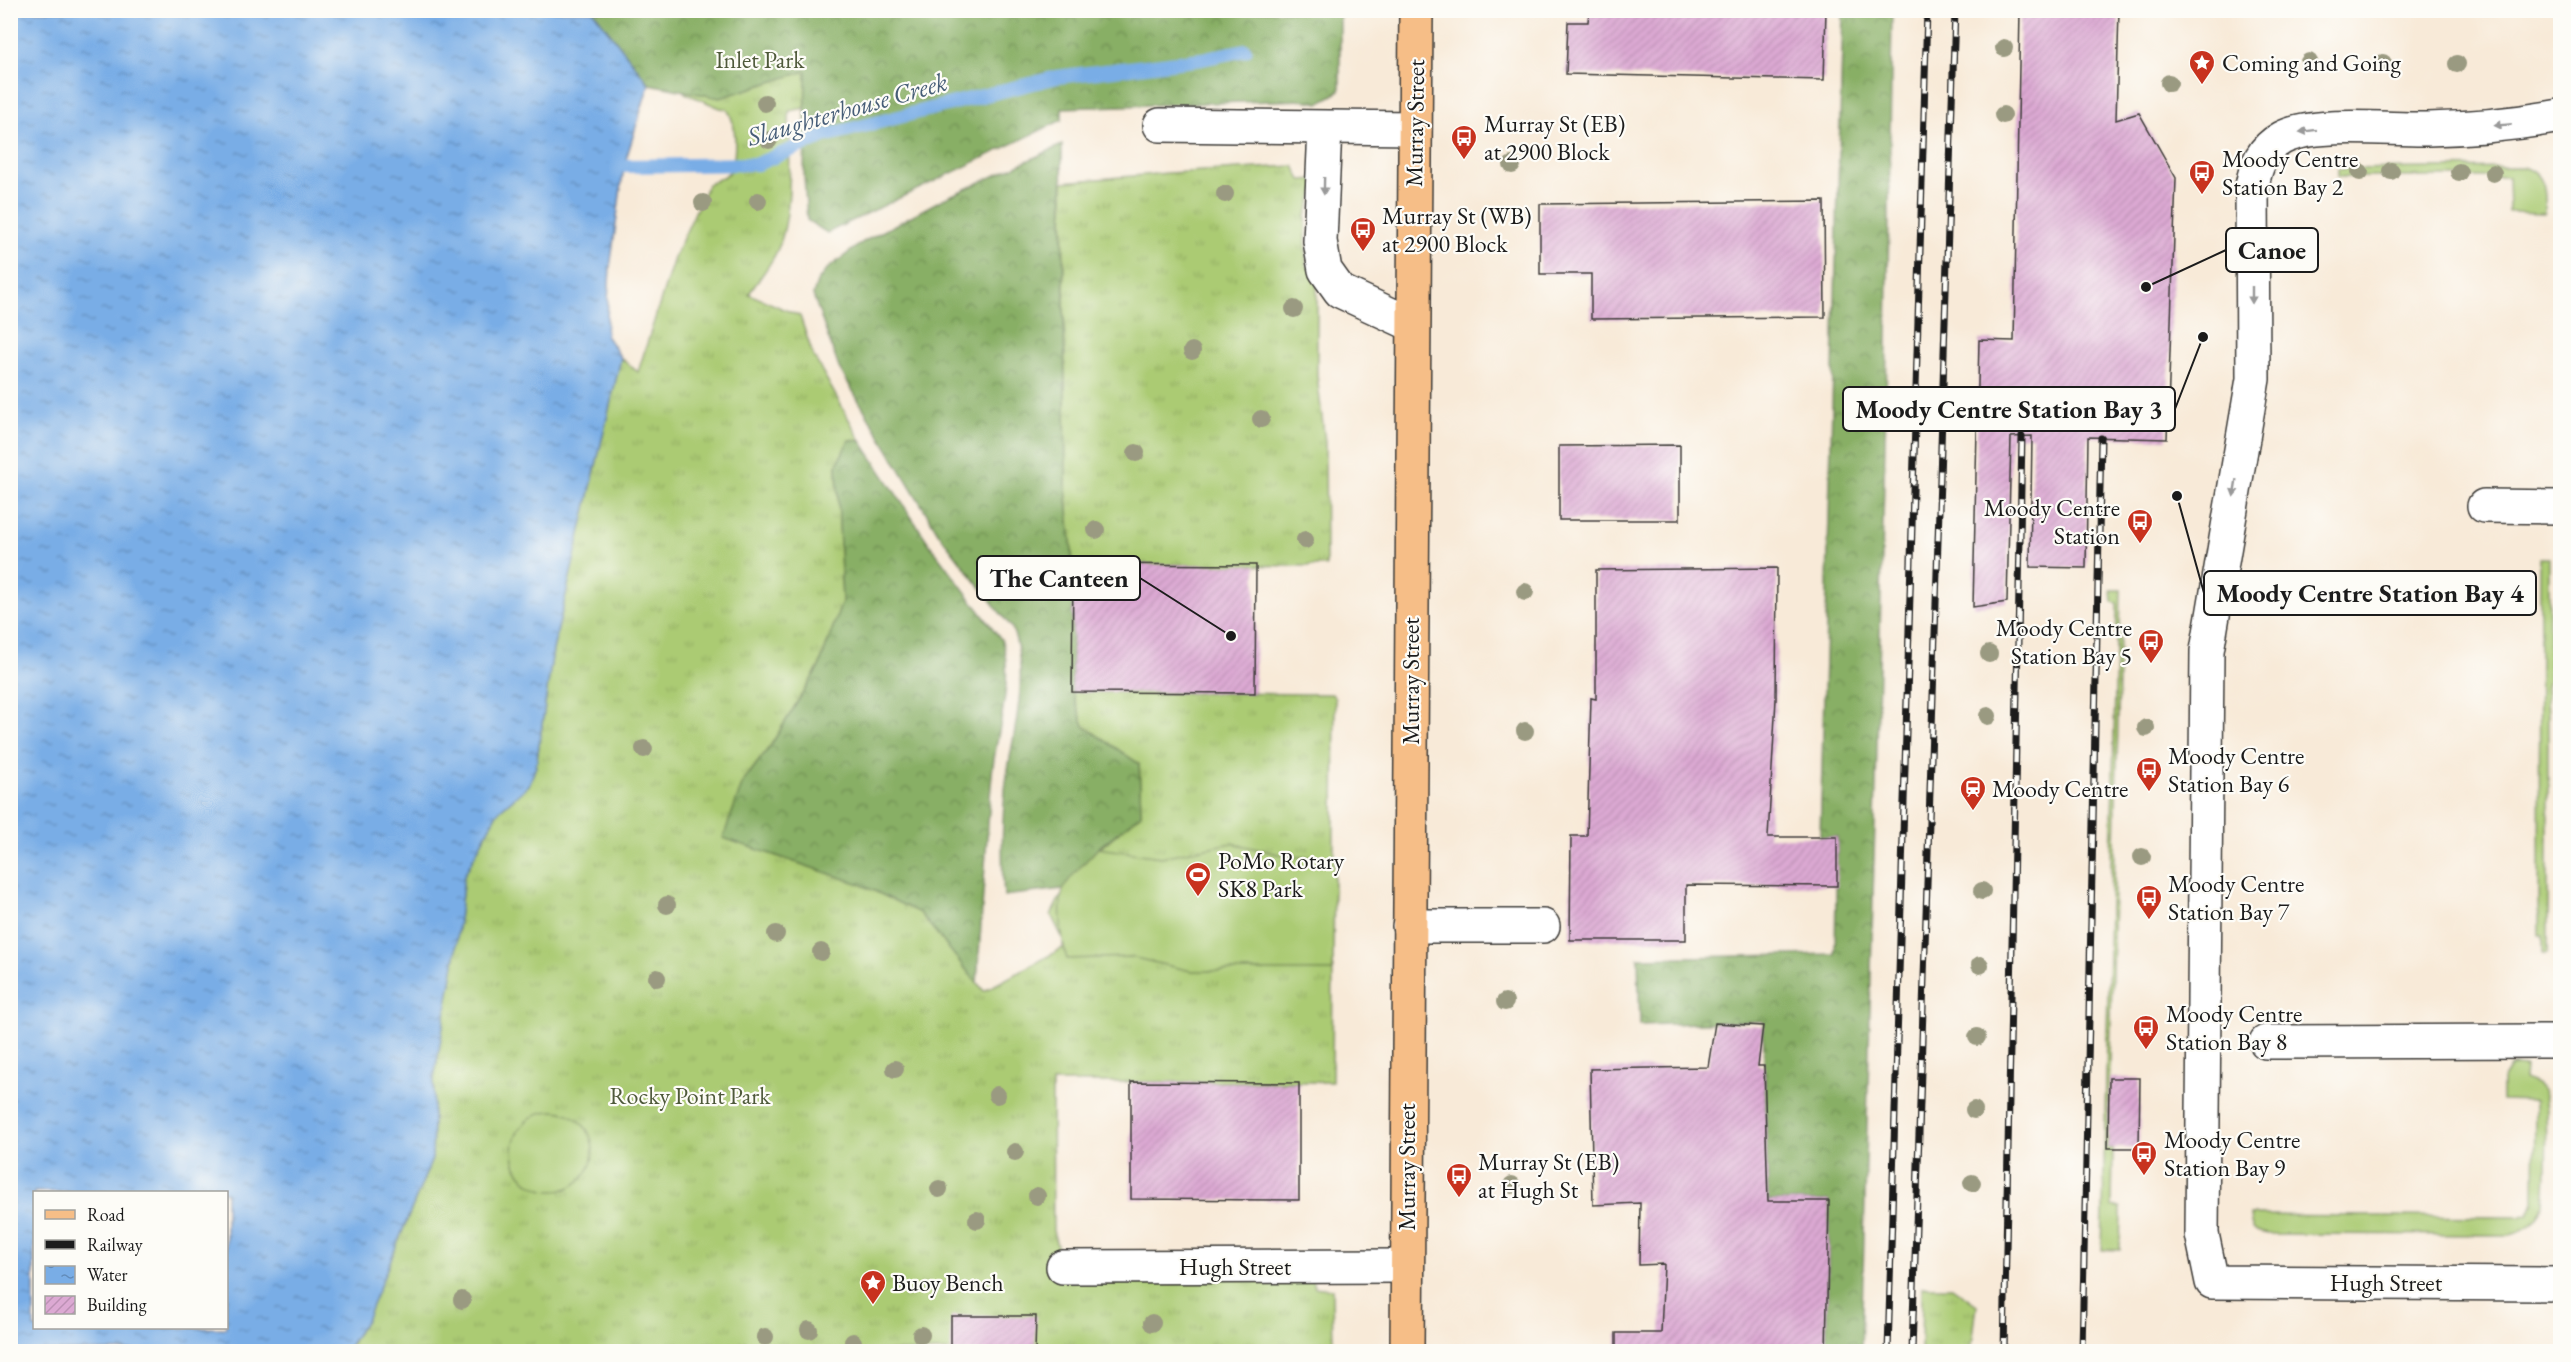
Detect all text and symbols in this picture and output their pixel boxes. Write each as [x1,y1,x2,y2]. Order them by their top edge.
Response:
park label: Inlet Park [715,44,805,75]
place label: Coming and Going [2222,47,2402,78]
place icon: Coming and Going [2187,48,2217,86]
street label: Murray Street [1398,58,1431,187]
water label: Slaughterhouse Creek [742,64,951,154]
place label: Murray St (EB) at 2900 Block [1484,108,1625,167]
one-way arrow [2493,120,2512,129]
bus stop icon: Murray St (EB) at 2900 Block [1449,123,1479,161]
one-way arrow [2298,127,2317,136]
place label: Moody Centre Station Bay 2 [2222,143,2358,202]
bus stop icon: Moody Centre Station Bay 2 [2187,158,2217,196]
one-way arrow [1319,176,1328,195]
place label: Murray St (WB) at 2900 Block [1382,200,1532,259]
bus stop icon: Murray St (WB) at 2900 Block [1348,215,1378,253]
callout: Canoe [2226,228,2318,272]
text: Canoe [2238,233,2306,267]
one-way arrow [2247,285,2257,304]
callout: Moody Centre Station Bay 3 [1843,387,2175,431]
text: Moody Centre Station Bay 3 [1855,392,2163,426]
one-way arrow [2230,479,2239,498]
place label: Moody Centre Station [1984,492,2120,551]
bus stop icon: Moody Centre Station [2125,507,2155,545]
callout: The Canteen [977,556,1140,600]
text: The Canteen [989,561,1129,595]
callout: Moody Centre Station Bay 4 [2204,571,2536,615]
text: Moody Centre Station Bay 4 [2216,576,2524,610]
place label: Moody Centre Station Bay 5 [1996,612,2132,671]
street label: Murray Street [1395,617,1426,745]
bus stop icon: Moody Centre Station Bay 5 [2136,627,2166,665]
place label: Moody Centre Station Bay 6 [2168,740,2304,799]
bus stop icon: Moody Centre Station Bay 6 [2134,755,2164,793]
place label: Moody Centre [1992,773,2128,804]
station icon: Moody Centre [1958,774,1988,812]
place label: PoMo Rotary SK8 Park [1218,845,1345,904]
sports icon: PoMo Rotary SK8 Park [1183,860,1213,898]
place label: Moody Centre Station Bay 7 [2168,868,2304,927]
bus stop icon: Moody Centre Station Bay 7 [2134,883,2164,921]
place label: Moody Centre Station Bay 8 [2166,998,2302,1057]
bus stop icon: Moody Centre Station Bay 8 [2131,1013,2161,1051]
park label: Rocky Point Park [609,1080,771,1111]
street label: Murray Street [1391,1103,1422,1231]
place label: Moody Centre Station Bay 9 [2164,1124,2300,1183]
bus stop icon: Moody Centre Station Bay 9 [2129,1139,2159,1177]
place label: Murray St (EB) at Hugh St [1478,1146,1619,1205]
bus stop icon: Murray St (EB) at Hugh St [1444,1161,1474,1199]
legend [33,1191,228,1329]
text: Road [87,1203,126,1226]
text: Railway [87,1233,143,1256]
street label: Hugh Street [1179,1251,1292,1282]
text: Water [87,1263,128,1286]
place label: Buoy Bench [892,1267,1004,1298]
street label: Hugh Street [2330,1267,2443,1298]
place icon: Buoy Bench [858,1268,888,1306]
text: Building [87,1293,147,1316]

